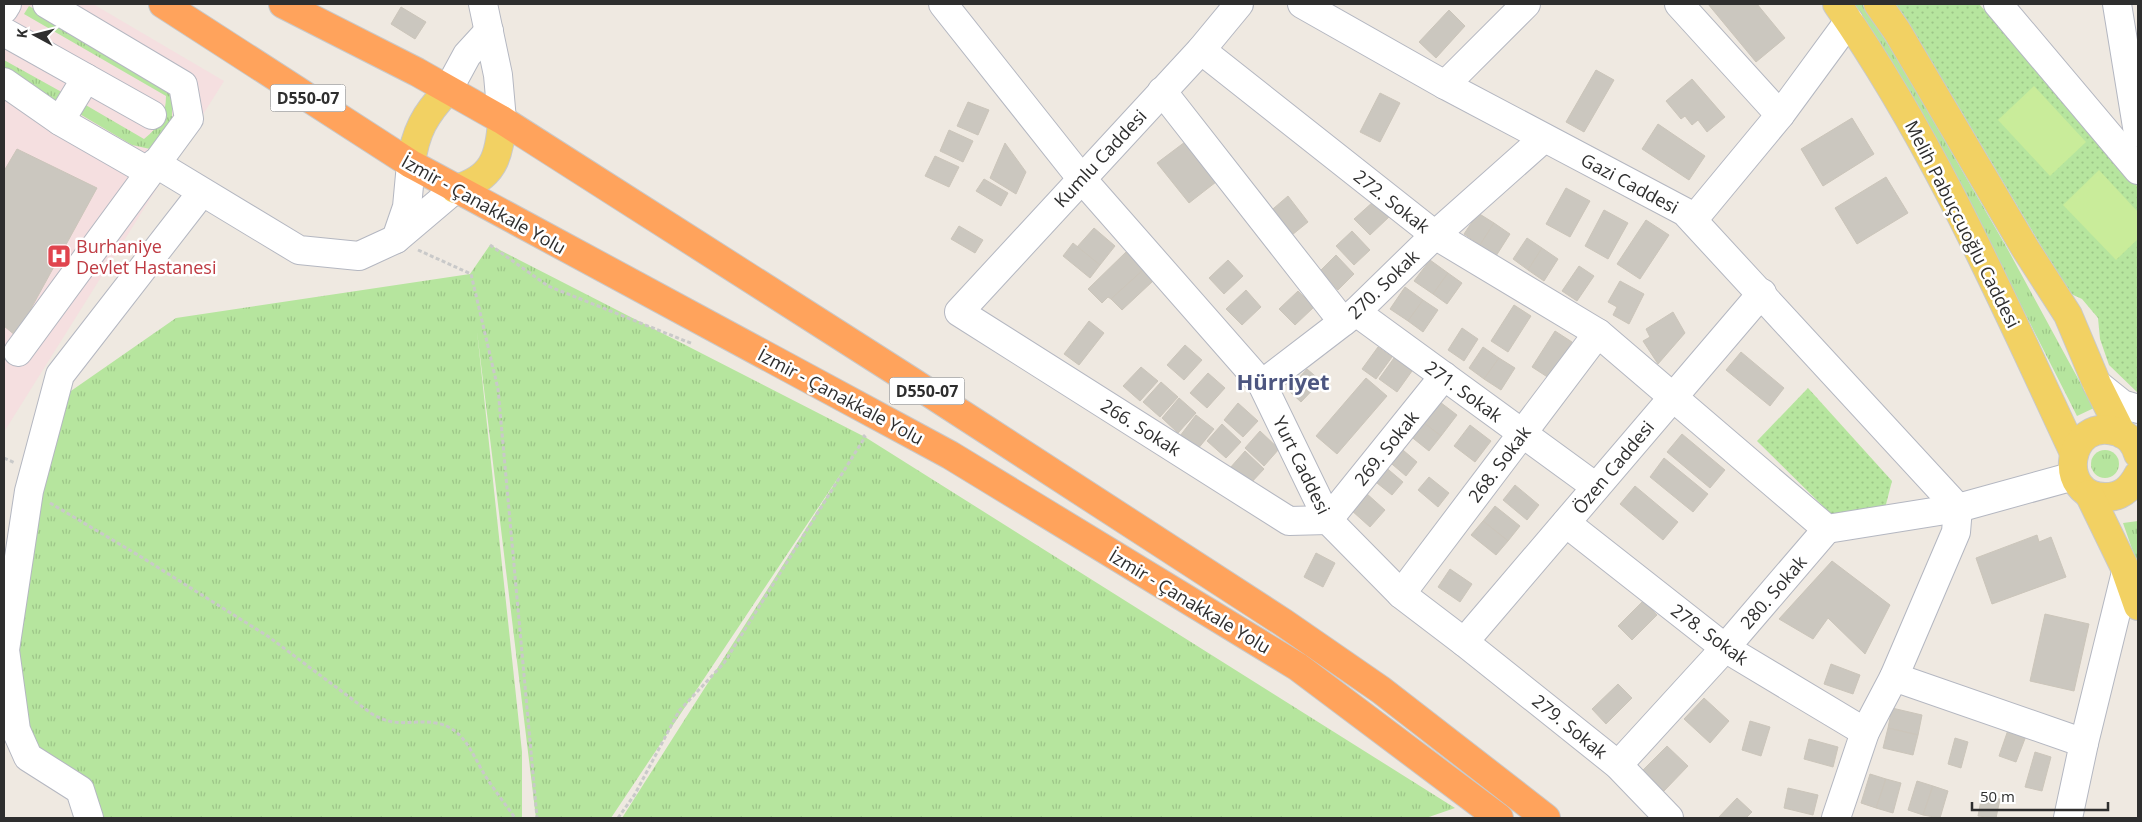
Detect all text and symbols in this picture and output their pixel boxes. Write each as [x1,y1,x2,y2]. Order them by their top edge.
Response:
north arrow [10,10,60,60]
text: K [12,27,32,39]
road number: D550-07 [270,85,346,112]
street label: Kumlu Caddesi [1048,104,1152,212]
street label: Melih Pabuçcuoğlu Caddesi [1900,116,2026,332]
street label: Gazi Caddesi [1577,147,1683,219]
street label: İzmir - Çanakkale Yolu [398,149,570,259]
street label: 272. Sokak [1349,164,1435,238]
place label: Burhaniye Devlet Hastanesi [76,234,216,279]
hospital icon: Burhaniye Devlet Hastanesi [46,243,72,269]
street label: 270. Sokak [1342,244,1424,324]
street label: İzmir - Çanakkale Yolu [754,342,928,450]
street label: 271. Sokak [1421,355,1508,427]
district label: Hürriyet [1236,366,1330,396]
road number: D550-07 [890,378,964,404]
street label: 266. Sokak [1097,393,1186,461]
street label: 269. Sokak [1348,405,1424,490]
street label: Yurt Caddesi [1268,412,1336,518]
street label: Özen Caddesi [1567,415,1659,519]
street label: 268. Sokak [1462,420,1536,507]
street label: İzmir - Çanakkale Yolu [1105,543,1275,659]
street label: 280. Sokak [1734,550,1812,634]
street label: 278. Sokak [1667,598,1754,670]
street label: 279. Sokak [1528,688,1613,764]
scale bar [1972,780,2108,812]
text: 50 m [1980,786,2015,806]

